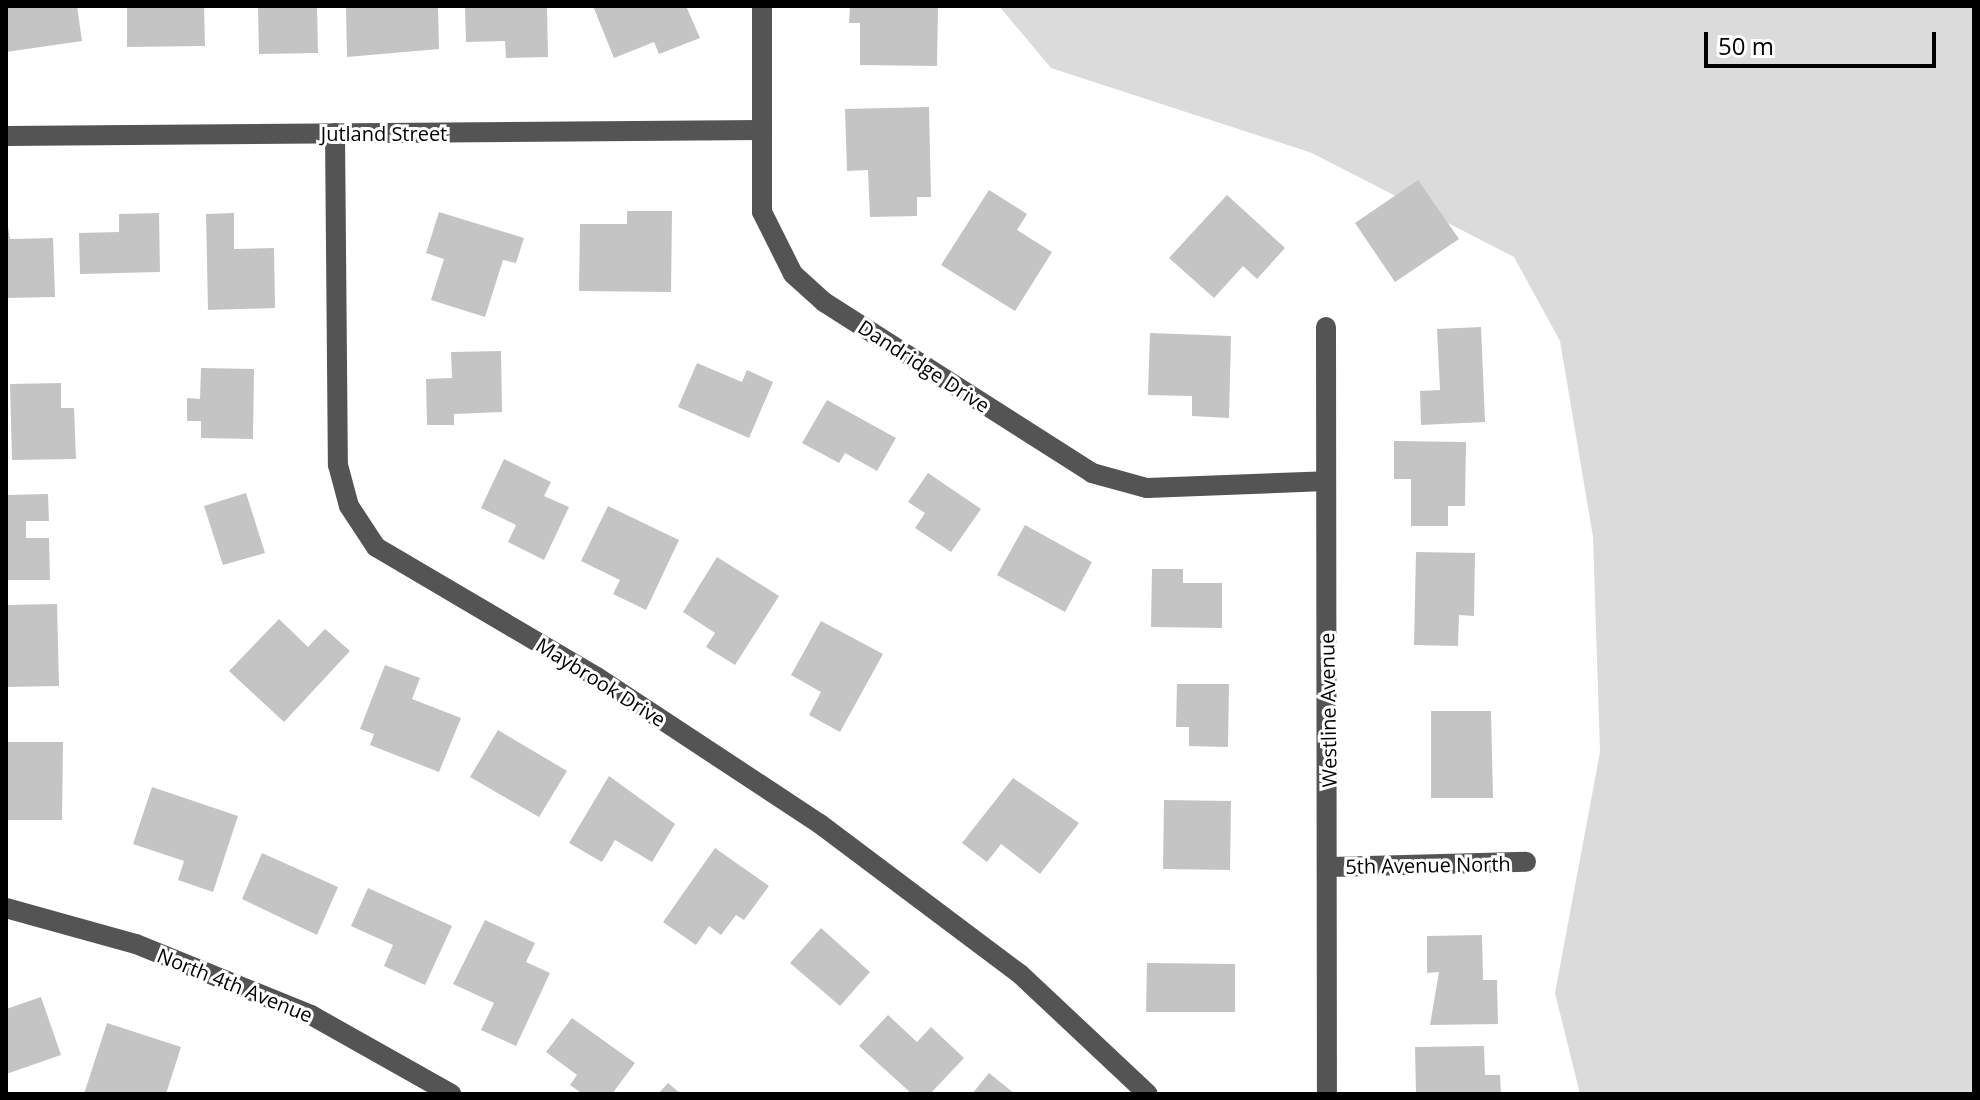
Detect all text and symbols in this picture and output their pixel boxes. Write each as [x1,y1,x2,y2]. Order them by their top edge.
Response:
scale bar [1708,16,1940,66]
text: 50 m [1718,29,1774,62]
street label: Jutland Street [321,121,447,145]
street label: Dandridge Drive [854,315,994,417]
street label: Westline Avenue [1315,632,1341,788]
street label: Maybrook Drive [532,633,670,731]
street label: 5th Avenue North [1345,852,1511,878]
street label: North 4th Avenue [154,943,316,1027]

